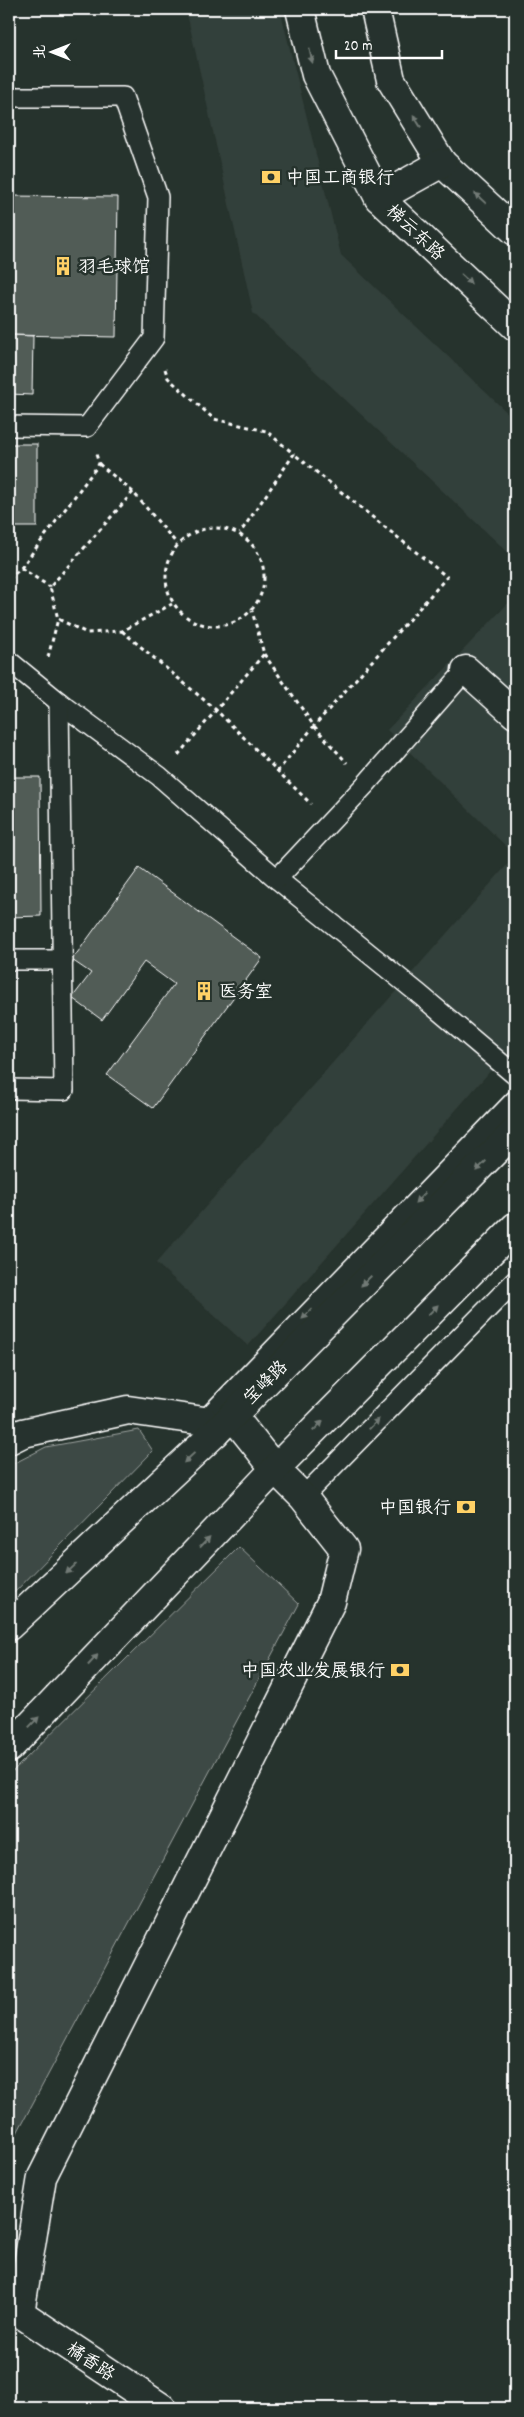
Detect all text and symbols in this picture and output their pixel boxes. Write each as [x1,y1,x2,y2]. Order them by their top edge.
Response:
north arrow [28,28,78,78]
scale bar [336,28,443,60]
text: 20 m [344,36,372,58]
text: 北 [31,45,51,59]
one-way arrow [307,49,315,64]
one-way arrow [412,115,421,128]
bank icon: 中国工商银行 [260,166,282,188]
place label: 中国工商银行 [286,167,394,192]
one-way arrow [474,192,486,204]
street label: 梯云东路 [379,200,449,268]
building icon: 羽毛球馆 [52,255,74,277]
place label: 羽毛球馆 [78,256,150,281]
one-way arrow [459,273,471,285]
building icon: 医务室 [193,980,215,1002]
place label: 医务室 [219,981,273,1006]
one-way arrow [475,1160,487,1172]
one-way arrow [414,1192,426,1204]
one-way arrow [360,1275,372,1287]
one-way arrow [427,1305,439,1317]
one-way arrow [301,1308,313,1320]
street label: 宝峰路 [239,1356,295,1412]
one-way arrow [368,1418,380,1430]
one-way arrow [312,1420,324,1432]
one-way arrow [184,1452,196,1464]
bank icon: 中国银行 [455,1496,477,1518]
place label: 中国银行 [379,1497,451,1522]
one-way arrow [199,1537,211,1549]
one-way arrow [65,1563,77,1575]
one-way arrow [87,1655,99,1667]
bank icon: 中国农业发展银行 [389,1659,411,1681]
place label: 中国农业发展银行 [241,1660,385,1685]
one-way arrow [28,1716,40,1728]
street label: 橘香路 [60,2338,119,2389]

